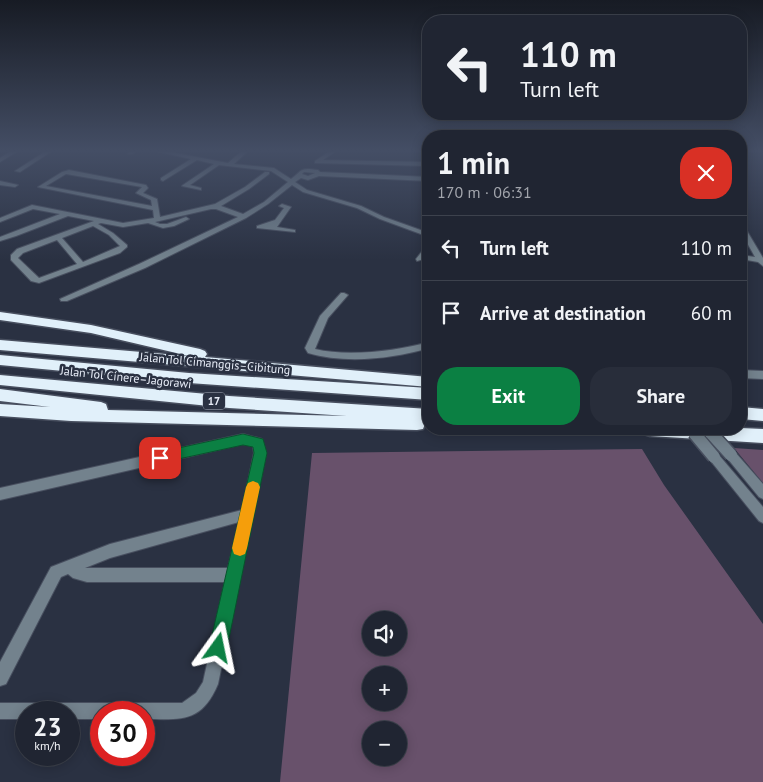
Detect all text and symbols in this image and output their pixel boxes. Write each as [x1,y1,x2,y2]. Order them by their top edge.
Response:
text: 110 m [520,31,617,77]
icon: left [437,35,502,100]
text: Turn left [520,75,599,103]
text: 1 min [437,143,510,182]
button: close [680,147,732,199]
text: 170 m · 06:31 [437,182,532,202]
icon: left [437,234,465,262]
text: Turn left [480,236,549,260]
text: 110 m [680,236,732,260]
icon: arrive [437,299,465,327]
text: Arrive at destination [480,301,646,325]
text: 60 m [691,301,732,325]
street label: Jalan Tol Cimanggis–Cibitung [138,349,291,377]
street label: Jalan Tol Cinere–Jagorawi [59,363,192,391]
button: Exit [437,367,580,425]
button: Share [590,367,732,425]
road number: 17 [203,392,225,410]
pin [139,437,181,479]
icon: arrive [146,444,174,472]
map controls [362,611,407,766]
button: sound [362,611,407,656]
position arrow [191,621,243,673]
button: + [362,666,407,711]
speed limit sign: 30 [90,701,155,766]
text: 23 [33,711,62,743]
button: − [362,721,407,766]
text: km/h [34,738,61,753]

